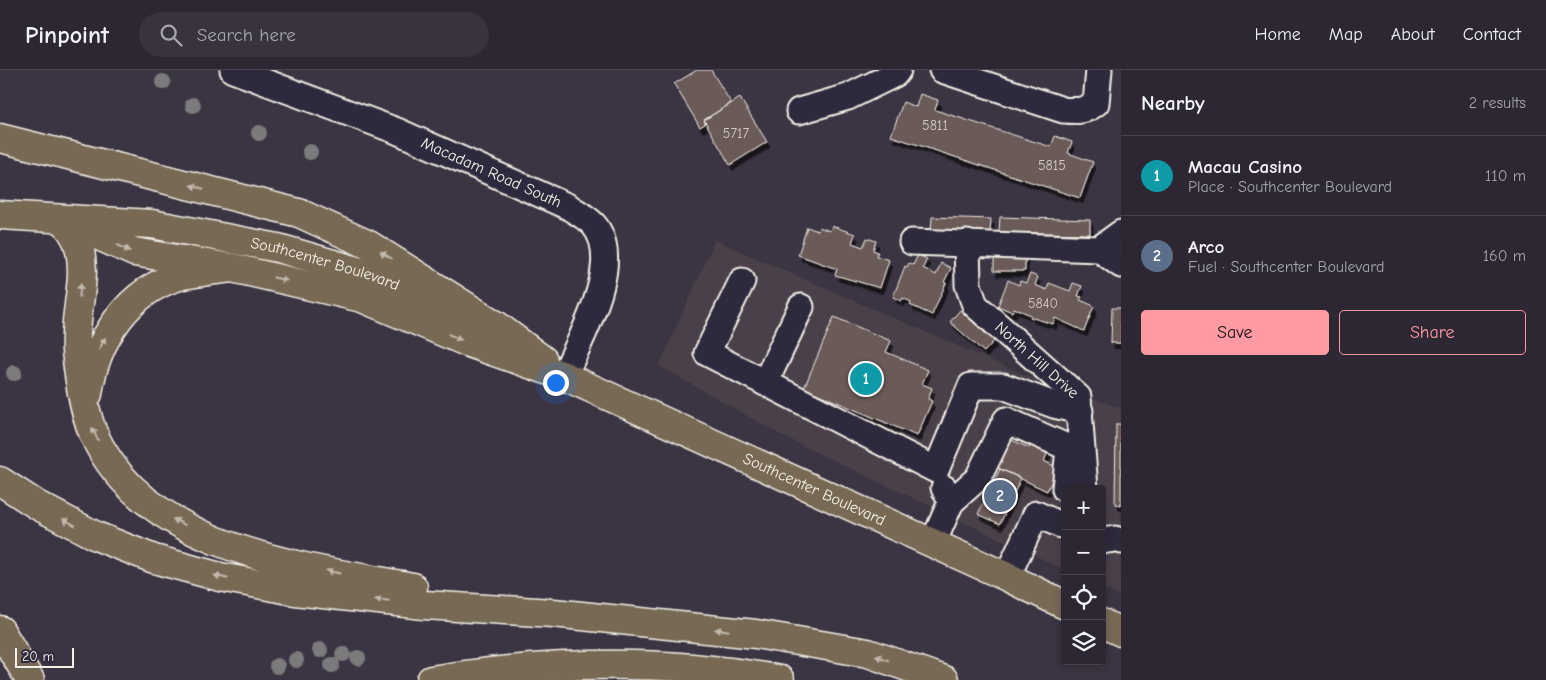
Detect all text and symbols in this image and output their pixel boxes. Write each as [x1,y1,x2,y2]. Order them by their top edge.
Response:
search box [139,12,489,57]
text: Pinpoint [25,21,109,49]
icon: search [157,21,185,49]
text: Search here [197,24,296,46]
text: Home [1254,24,1301,45]
text: Map [1329,24,1363,45]
text: About [1391,24,1435,45]
text: Contact [1463,24,1521,45]
text: Nearby [1141,91,1205,115]
text: 2 results [1469,94,1526,112]
house number: 5811 [922,117,948,134]
house number: 5717 [723,125,750,142]
street label: Macadam Road South [418,134,564,212]
text: Macau Casino [1188,156,1302,178]
house number: 5815 [1038,157,1066,174]
text: 1 [1154,167,1160,185]
text: 110 m [1485,167,1526,185]
text: Place · Southcenter Boulevard [1188,178,1392,196]
one-way arrow [190,183,205,191]
street label: Southcenter Boulevard [249,234,402,294]
text: Arco [1188,236,1224,258]
one-way arrow [117,244,131,252]
text: 2 [1153,247,1161,265]
text: 160 m [1483,247,1526,265]
one-way arrow [379,251,392,260]
text: Fuel · Southcenter Boulevard [1188,258,1385,276]
one-way arrow [272,275,287,283]
one-way arrow [76,282,84,298]
house number: 5840 [1028,295,1058,312]
button: Save [1141,310,1329,355]
button: Share [1339,310,1526,355]
street label: North Hill Drive [991,318,1082,402]
one-way arrow [448,334,462,342]
one-way arrow [98,337,106,351]
pin: 1 [850,360,882,398]
your location [543,370,569,396]
one-way arrow [91,427,100,442]
street label: Southcenter Boulevard [740,449,888,530]
pin: 2 [984,477,1016,515]
map controls [1061,485,1106,665]
button: + [1061,485,1106,530]
one-way arrow [62,518,76,526]
one-way arrow [172,518,186,526]
button: − [1061,530,1106,575]
one-way arrow [325,568,340,576]
one-way arrow [214,573,229,581]
button: locate [1061,575,1106,620]
one-way arrow [374,596,390,604]
button: layers [1061,620,1106,665]
one-way arrow [713,626,729,634]
scale bar [15,645,74,668]
text: 20 m [22,648,54,665]
one-way arrow [874,654,889,661]

